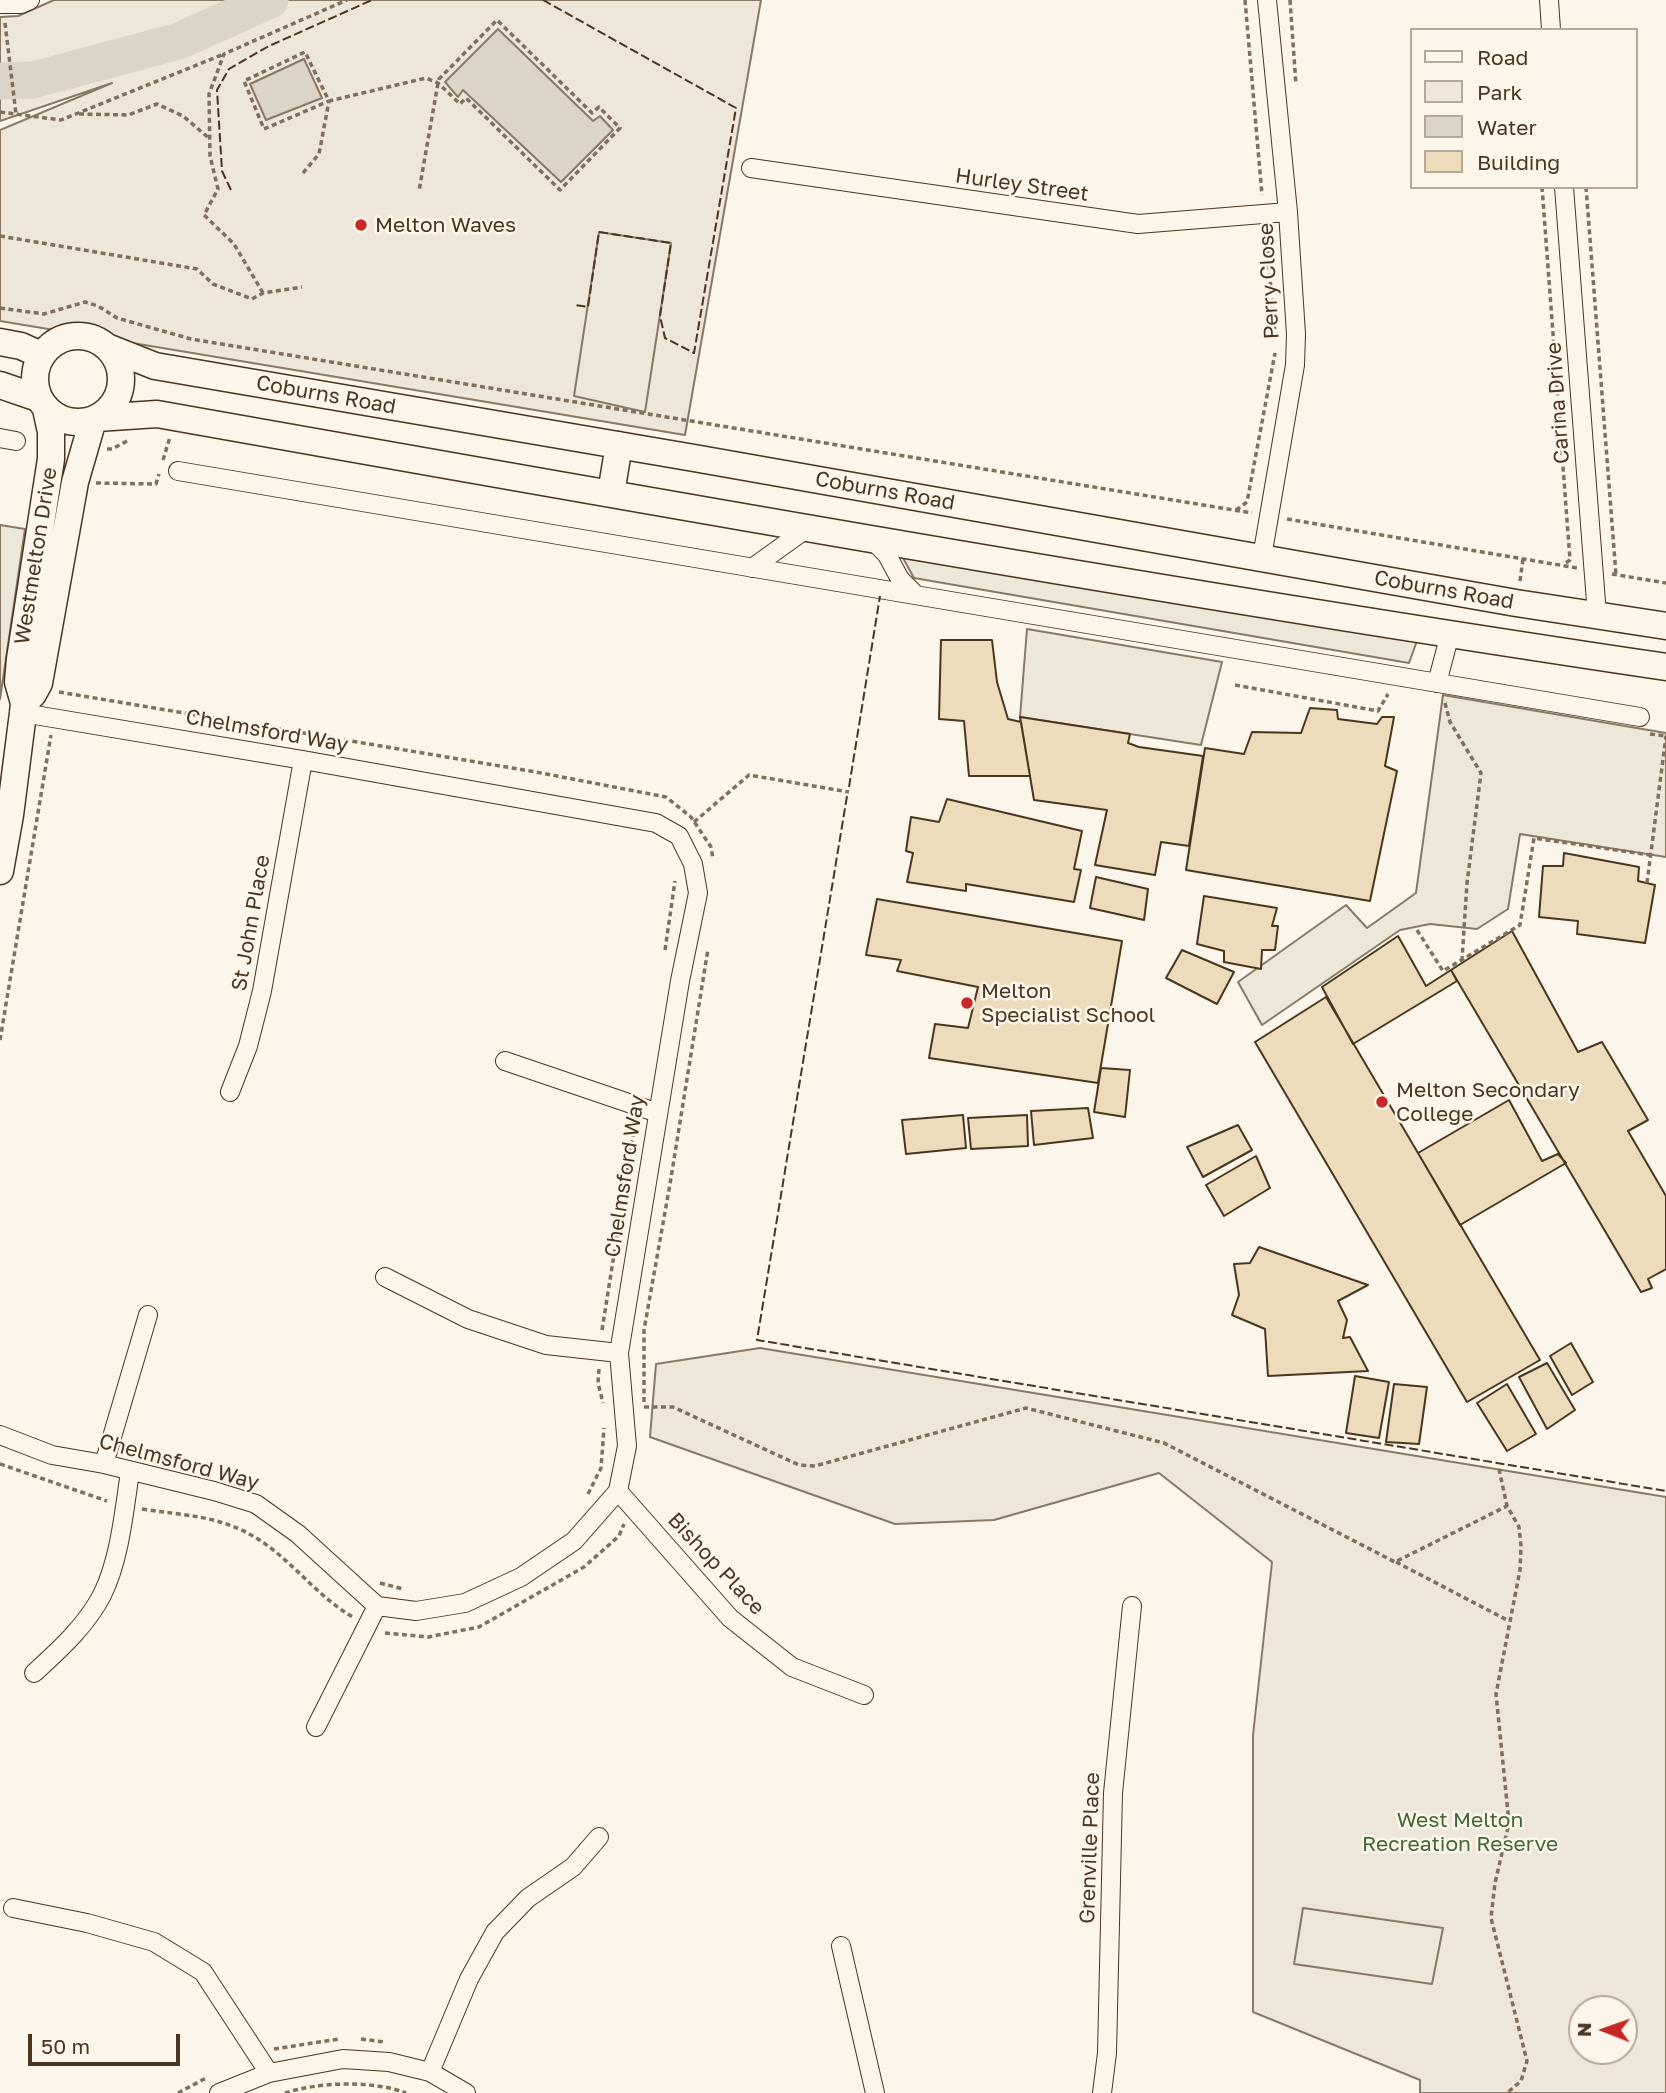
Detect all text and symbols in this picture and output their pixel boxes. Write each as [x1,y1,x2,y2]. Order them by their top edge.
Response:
legend [1410,28,1638,189]
text: Road [1477,44,1528,70]
text: Park [1477,79,1522,105]
text: Water [1477,114,1537,140]
text: Building [1477,149,1560,175]
street label: Hurley Street [954,163,1090,207]
place label: Melton Waves [375,212,516,238]
marker: Melton Waves [353,217,369,233]
street label: Perry Close [1253,222,1285,340]
street label: Carina Drive [1541,341,1575,465]
street label: Coburns Road [254,370,398,420]
street label: Westmelton Drive [10,465,62,647]
street label: Coburns Road [813,466,957,516]
street label: Coburns Road [1372,565,1516,615]
street label: Chelmsford Way [184,704,350,758]
street label: St John Place [227,853,275,993]
place label: Melton Specialist School [981,978,1155,1028]
marker: Melton Specialist School [959,995,975,1011]
place label: Melton Secondary College [1396,1077,1580,1127]
street label: Chelmsford Way [600,1093,650,1259]
marker: Melton Secondary College [1374,1094,1390,1110]
street label: Chelmsford Way [96,1429,262,1495]
street label: Bishop Place [662,1508,770,1620]
street label: Grenville Place [1075,1772,1105,1924]
park label: West Melton Recreation Reserve [1362,1807,1558,1857]
north arrow [1568,1995,1638,2065]
scale bar [32,2020,184,2064]
text: N [1572,2022,1595,2037]
text: 50 m [41,2033,90,2059]

